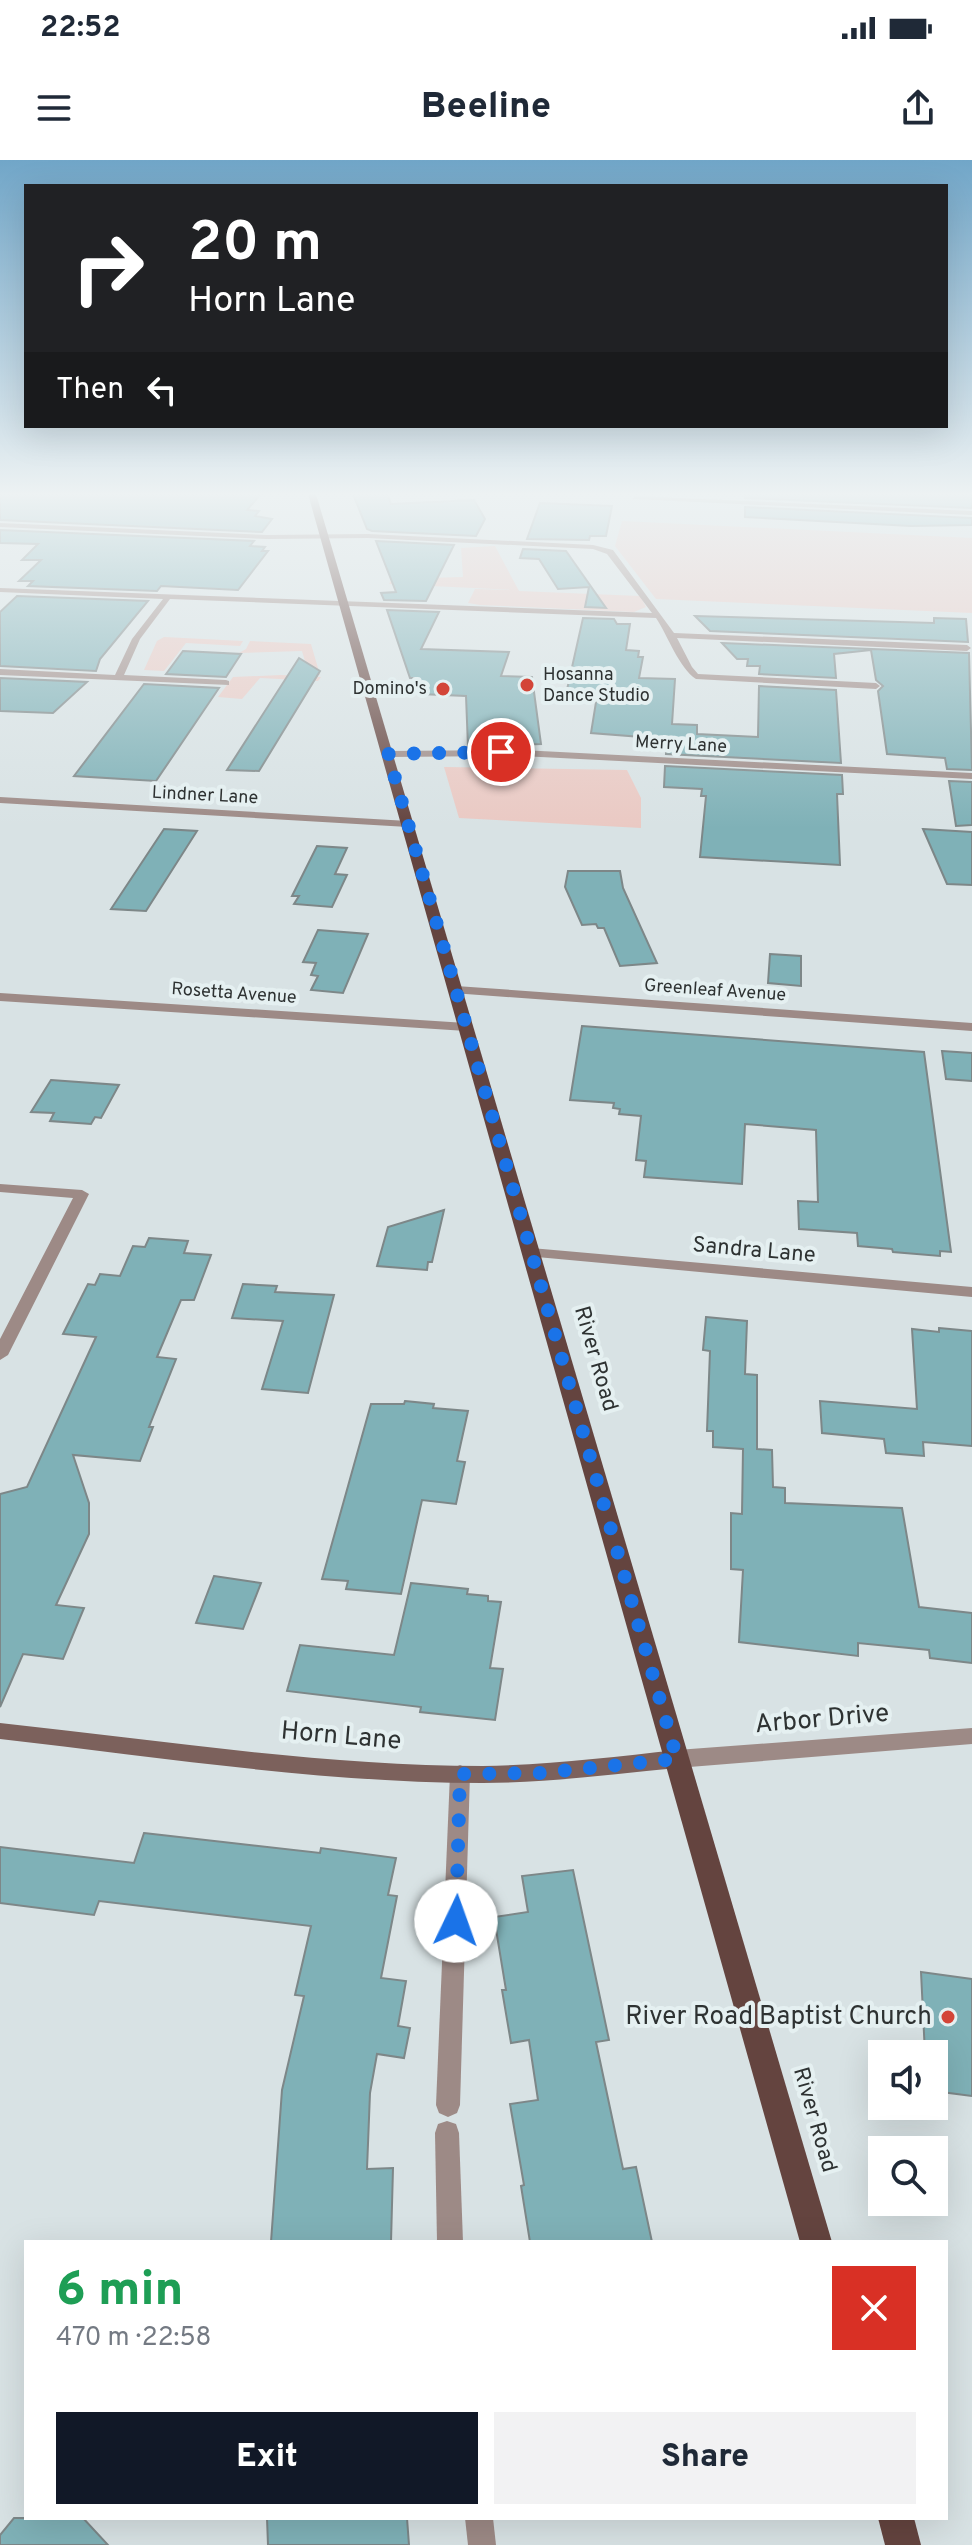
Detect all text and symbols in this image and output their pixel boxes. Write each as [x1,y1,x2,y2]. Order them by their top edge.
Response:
text: 22:52 [40,10,121,47]
text: Beeline [421,85,551,131]
icon: menu [32,86,76,130]
icon: share [896,86,940,130]
text: 20 m [188,210,322,280]
icon: right [56,216,160,320]
text: Horn Lane [188,279,355,325]
icon: left [140,368,184,412]
text: Then [56,372,124,409]
place label: Hosanna Dance Studio [543,664,650,708]
marker: Hosanna Dance Studio [518,676,536,694]
place label: Domino's [352,678,427,701]
marker: Domino's [434,680,452,698]
pin [467,718,535,786]
icon: arrive [479,730,523,774]
street label: Merry Lane [634,731,728,759]
street label: Lindner Lane [151,782,259,810]
street label: Greenleaf Avenue [643,975,787,1007]
street label: Rosetta Avenue [171,978,297,1010]
street label: Sandra Lane [691,1232,817,1270]
street label: River Road [567,1303,623,1415]
street label: Arbor Drive [753,1698,891,1742]
street label: Horn Lane [279,1715,403,1759]
position arrow [414,1879,498,1963]
place label: River Road Baptist Church [625,2001,932,2034]
marker: River Road Baptist Church [939,2008,957,2026]
map controls [868,2040,948,2216]
button: sound [868,2040,948,2120]
street label: River Road [786,2064,842,2176]
button: search [868,2136,948,2216]
text: 6 min [56,2262,183,2322]
button: close [832,2266,916,2350]
text: 470 m · 22:58 [56,2322,211,2355]
button: Exit [56,2412,478,2504]
button: Share [494,2412,916,2504]

